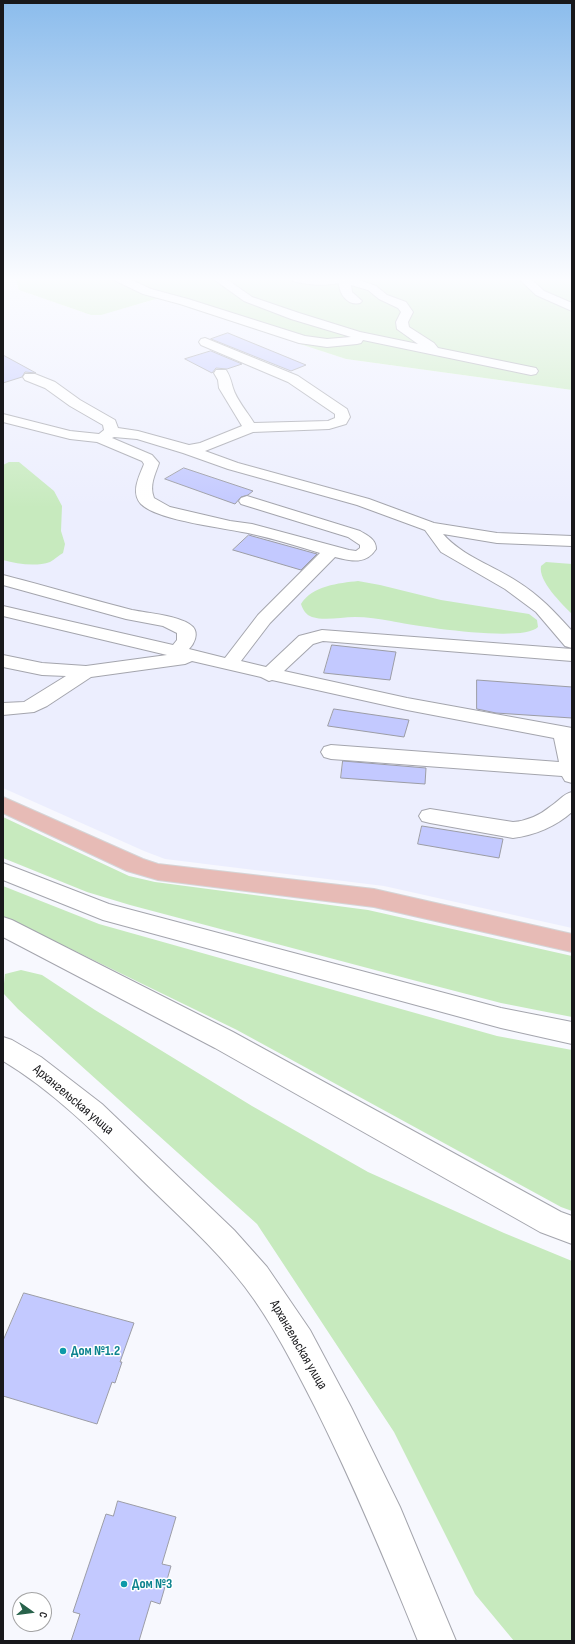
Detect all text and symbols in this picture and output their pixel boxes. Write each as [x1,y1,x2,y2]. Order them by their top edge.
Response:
street label: Архангельская улица [29,1061,117,1139]
street label: Архангельская улица [266,1297,330,1393]
place label: Дом №1.2 [71,1343,120,1359]
marker: Дом №1.2 [58,1346,68,1356]
place label: Дом №3 [132,1576,172,1592]
marker: Дом №3 [119,1579,129,1589]
north arrow [12,1592,52,1632]
text: С [36,1610,50,1619]

